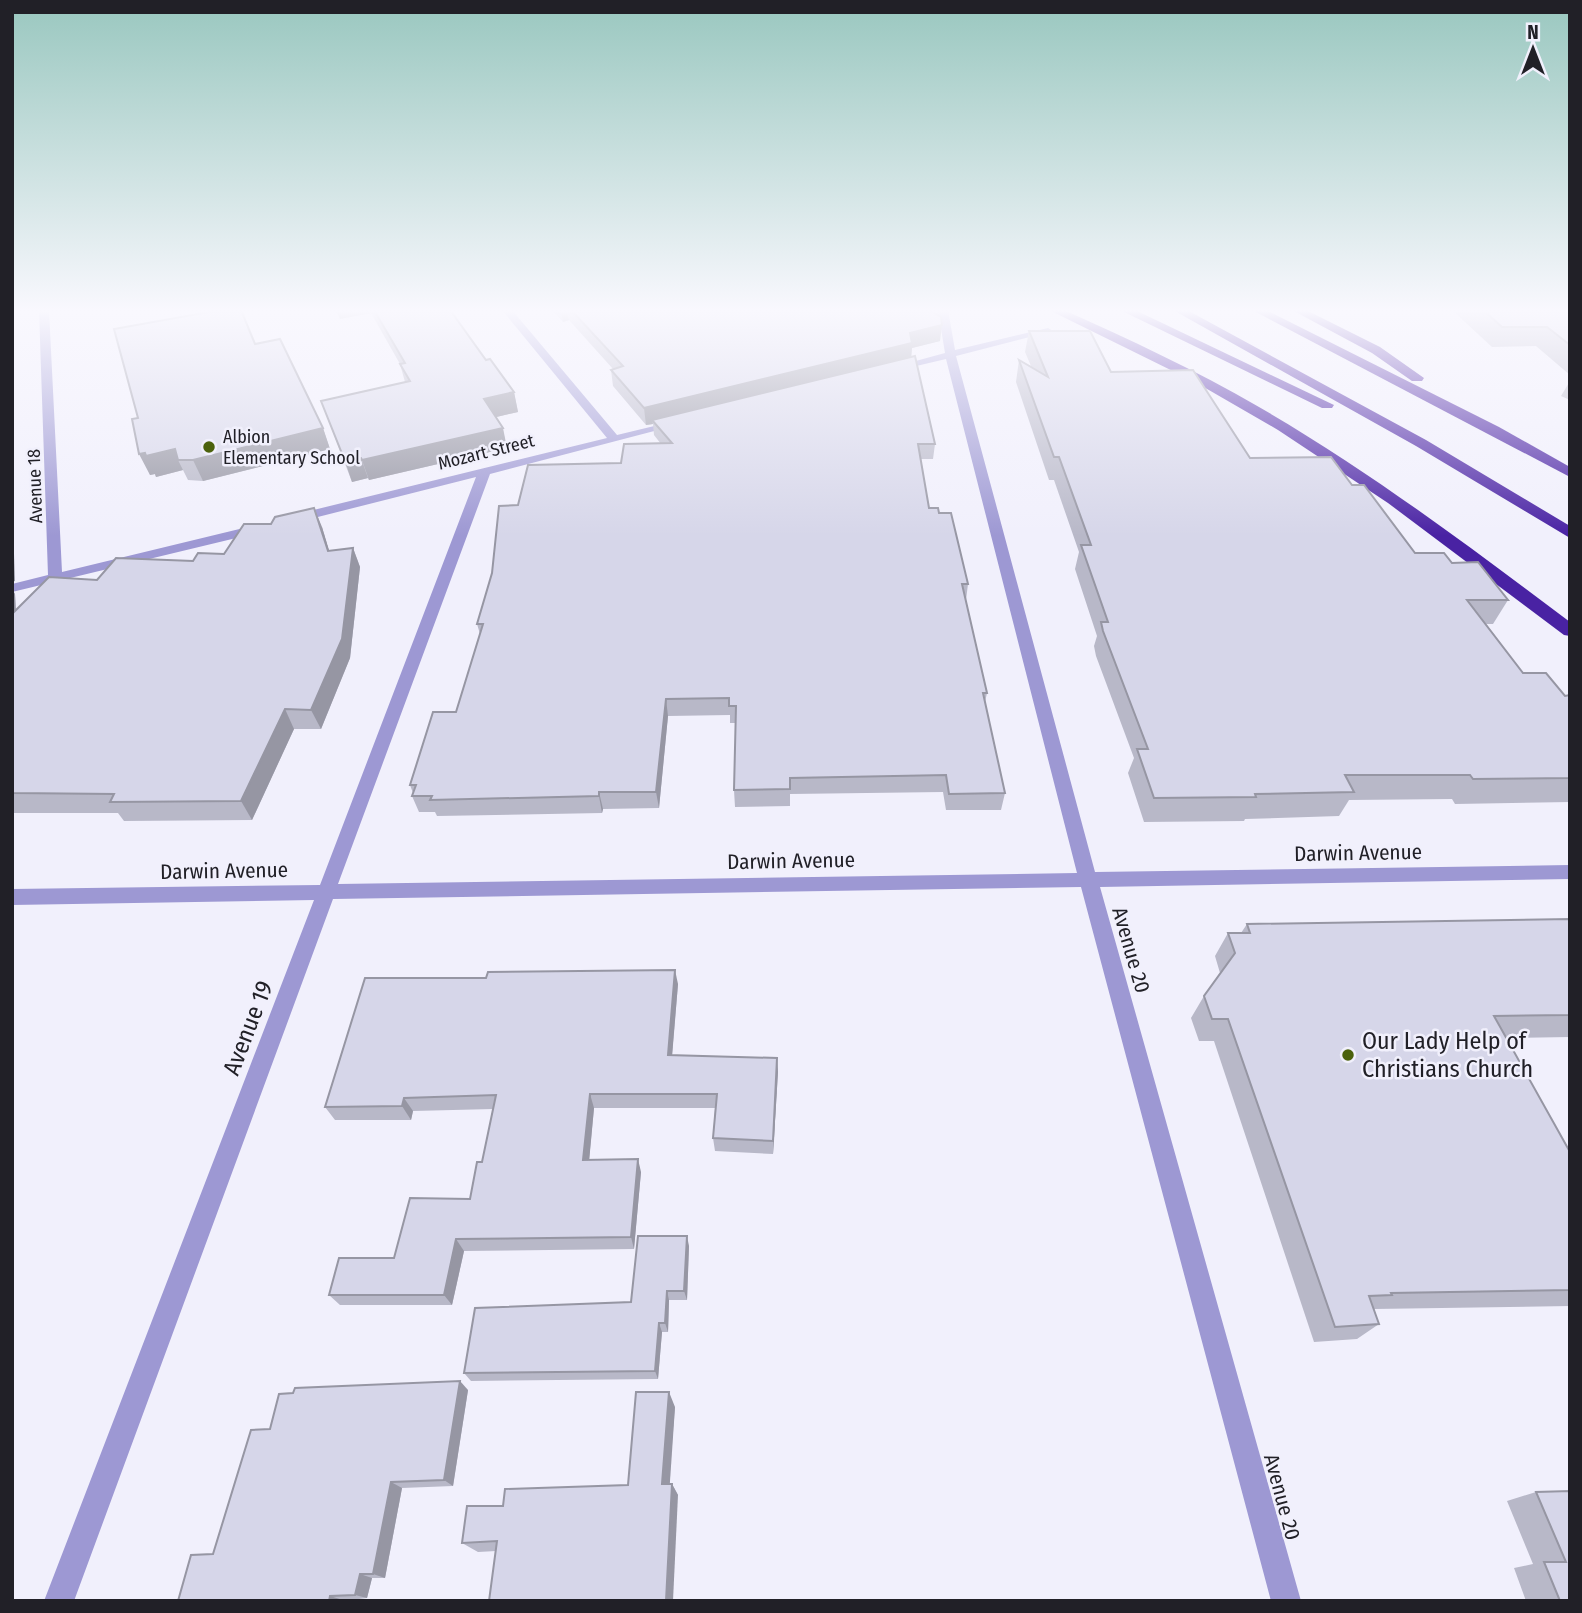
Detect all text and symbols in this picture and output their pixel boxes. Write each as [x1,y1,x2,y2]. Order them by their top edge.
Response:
north arrow [1498,14,1568,84]
text: N [1527,21,1539,44]
place label: Albion Elementary School [223,426,360,469]
street label: Mozart Street [436,429,537,475]
marker: Albion Elementary School [201,439,217,455]
street label: Avenue 18 [23,448,47,524]
street label: Darwin Avenue [1294,839,1422,867]
street label: Darwin Avenue [727,847,855,875]
street label: Darwin Avenue [160,857,288,885]
street label: Avenue 20 [1106,904,1156,996]
street label: Avenue 19 [217,977,279,1079]
place label: Our Lady Help of Christians Church [1362,1027,1533,1083]
marker: Our Lady Help of Christians Church [1340,1047,1356,1063]
street label: Avenue 20 [1258,1451,1306,1543]

